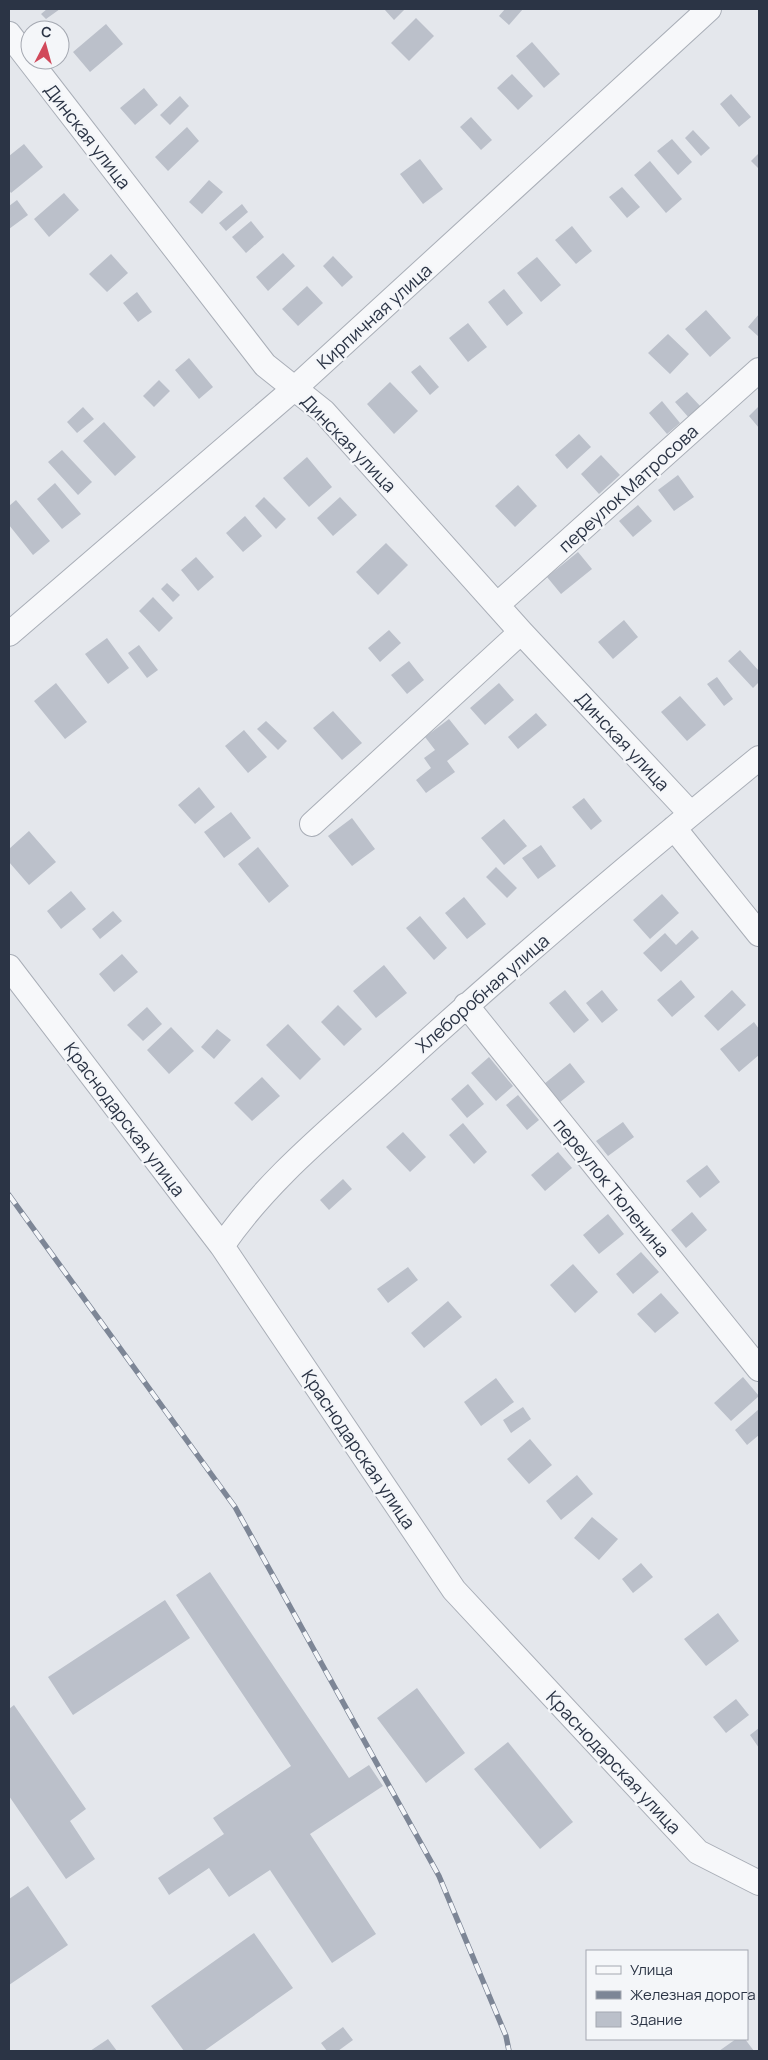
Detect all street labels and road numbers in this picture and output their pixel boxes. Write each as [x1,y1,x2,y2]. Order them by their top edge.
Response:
street label: Динская улица [39,78,137,194]
street label: Кирпичная улица [311,258,437,374]
street label: Динская улица [296,389,402,497]
street label: переулок Матросова [553,419,703,557]
street label: Динская улица [571,686,675,796]
street label: Хлеборобная улица [410,928,554,1058]
street label: Краснодарская улица [59,1037,191,1201]
street label: переулок Тюленина [549,1113,675,1261]
street label: Краснодарская улица [297,1365,421,1533]
street label: Краснодарская улица [541,1685,687,1839]

